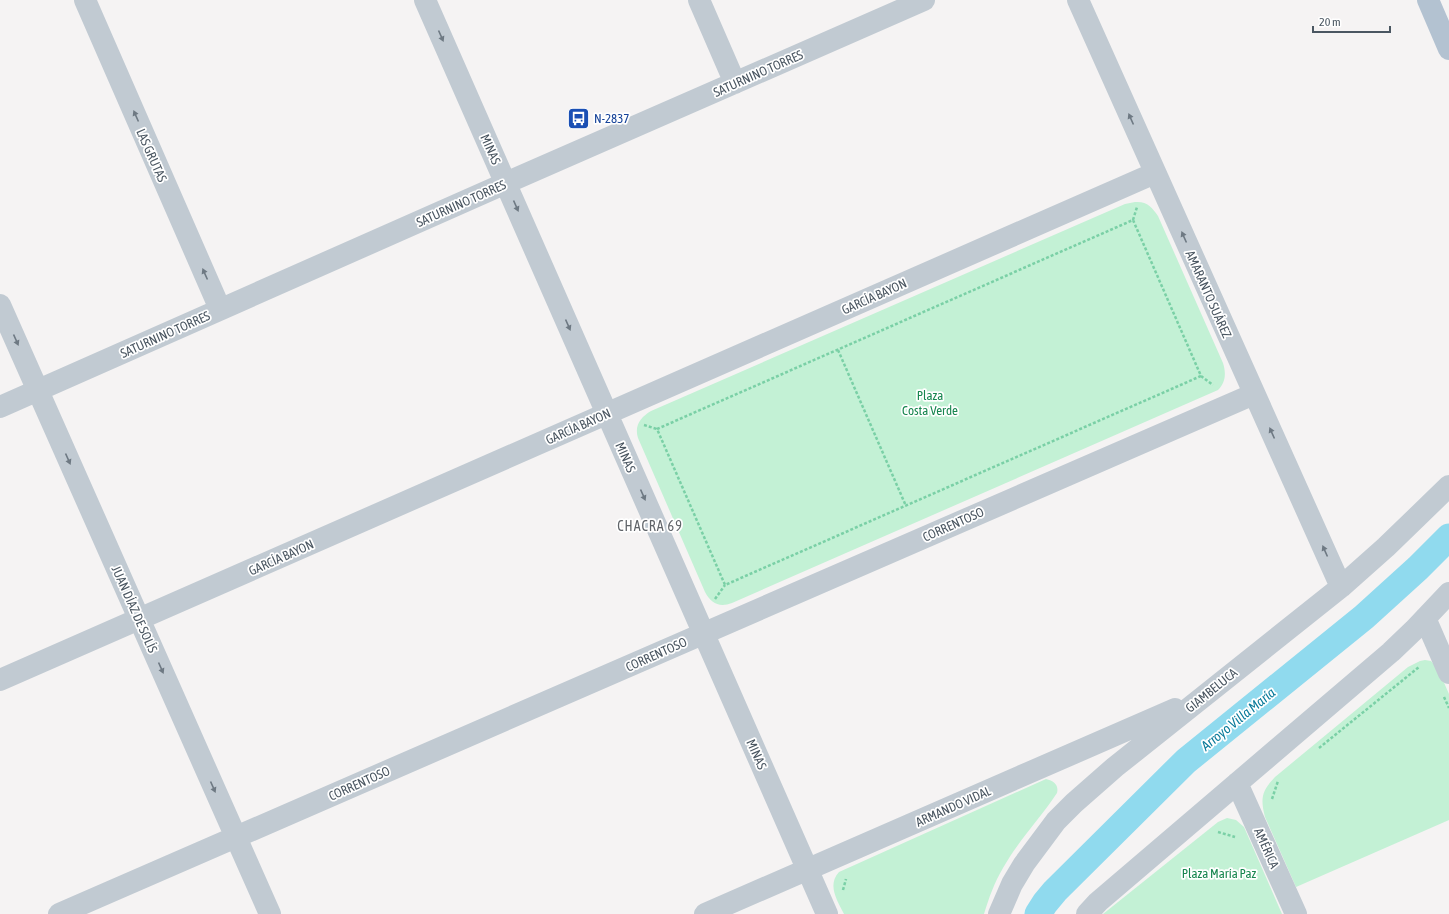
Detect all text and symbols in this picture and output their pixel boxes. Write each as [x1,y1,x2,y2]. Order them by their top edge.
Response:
scale bar [1313,8,1390,34]
text: 20 m [1319,15,1341,29]
one-way arrow [438,30,444,41]
street label: SATURNINO TORRES [711,47,806,100]
bus stop icon: N-2837 [566,105,592,131]
one-way arrow [132,110,139,122]
place label: N-2837 [594,111,629,126]
one-way arrow [1128,113,1134,124]
street label: LAS GRUTAS [133,126,170,185]
street label: MINAS [477,132,504,167]
street label: SATURNINO TORRES [414,177,509,230]
one-way arrow [513,200,519,211]
one-way arrow [1181,232,1187,243]
street label: AMARANTO SUÁREZ [1183,248,1235,340]
one-way arrow [201,267,207,279]
street label: GARCÍA BAYON [839,275,909,317]
street label: SATURNINO TORRES [118,308,213,361]
one-way arrow [566,319,572,331]
one-way arrow [13,335,19,346]
park label: Plaza Costa Verde [902,388,958,418]
street label: GARCÍA BAYON [543,405,613,447]
one-way arrow [1268,426,1274,438]
street label: MINAS [612,440,639,475]
one-way arrow [65,454,71,465]
one-way arrow [640,490,646,501]
street label: CORRENTOSO [920,504,987,545]
district label: CHACRA 69 [617,518,683,534]
street label: GARCÍA BAYON [246,536,316,578]
one-way arrow [1321,545,1327,557]
street label: JUAN DÍAZ DE SOLÍS [109,563,161,656]
street label: CORRENTOSO [623,634,690,675]
one-way arrow [158,662,164,674]
street label: GIAMBELUCA [1183,665,1241,716]
water label: Arroyo Villa María [1197,684,1279,754]
street label: MINAS [743,737,770,772]
street label: CORRENTOSO [326,763,393,804]
one-way arrow [210,781,216,792]
street label: ARMANDO VIDAL [913,783,993,830]
street label: AMÉRICA [1251,826,1282,871]
park label: Plaza María Paz [1182,866,1257,881]

